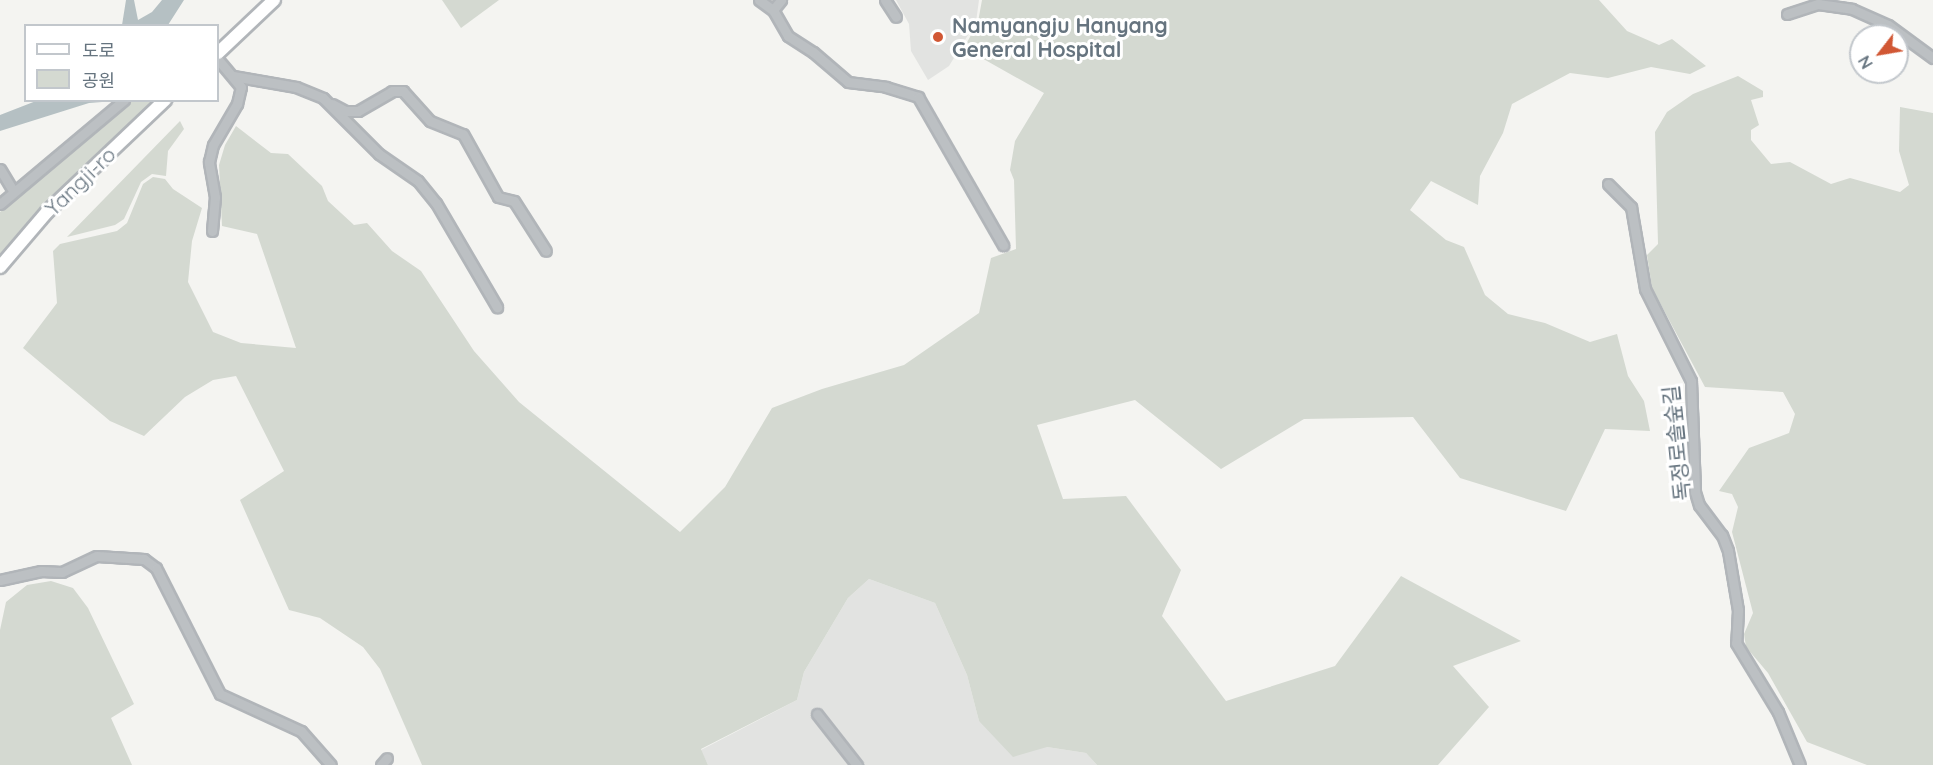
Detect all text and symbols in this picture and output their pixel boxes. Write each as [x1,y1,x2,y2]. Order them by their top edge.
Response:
place label: Namyangju Hanyang General Hospital [952,12,1168,62]
legend [24,24,219,102]
north arrow [1849,24,1909,84]
marker: Namyangju Hanyang General Hospital [929,28,947,46]
text: 도로 [82,39,115,62]
text: N [1854,52,1877,72]
text: 공원 [82,69,115,92]
street label: Yangji-ro [40,141,120,221]
street label: 독정로솔숲길 [1657,384,1695,502]

